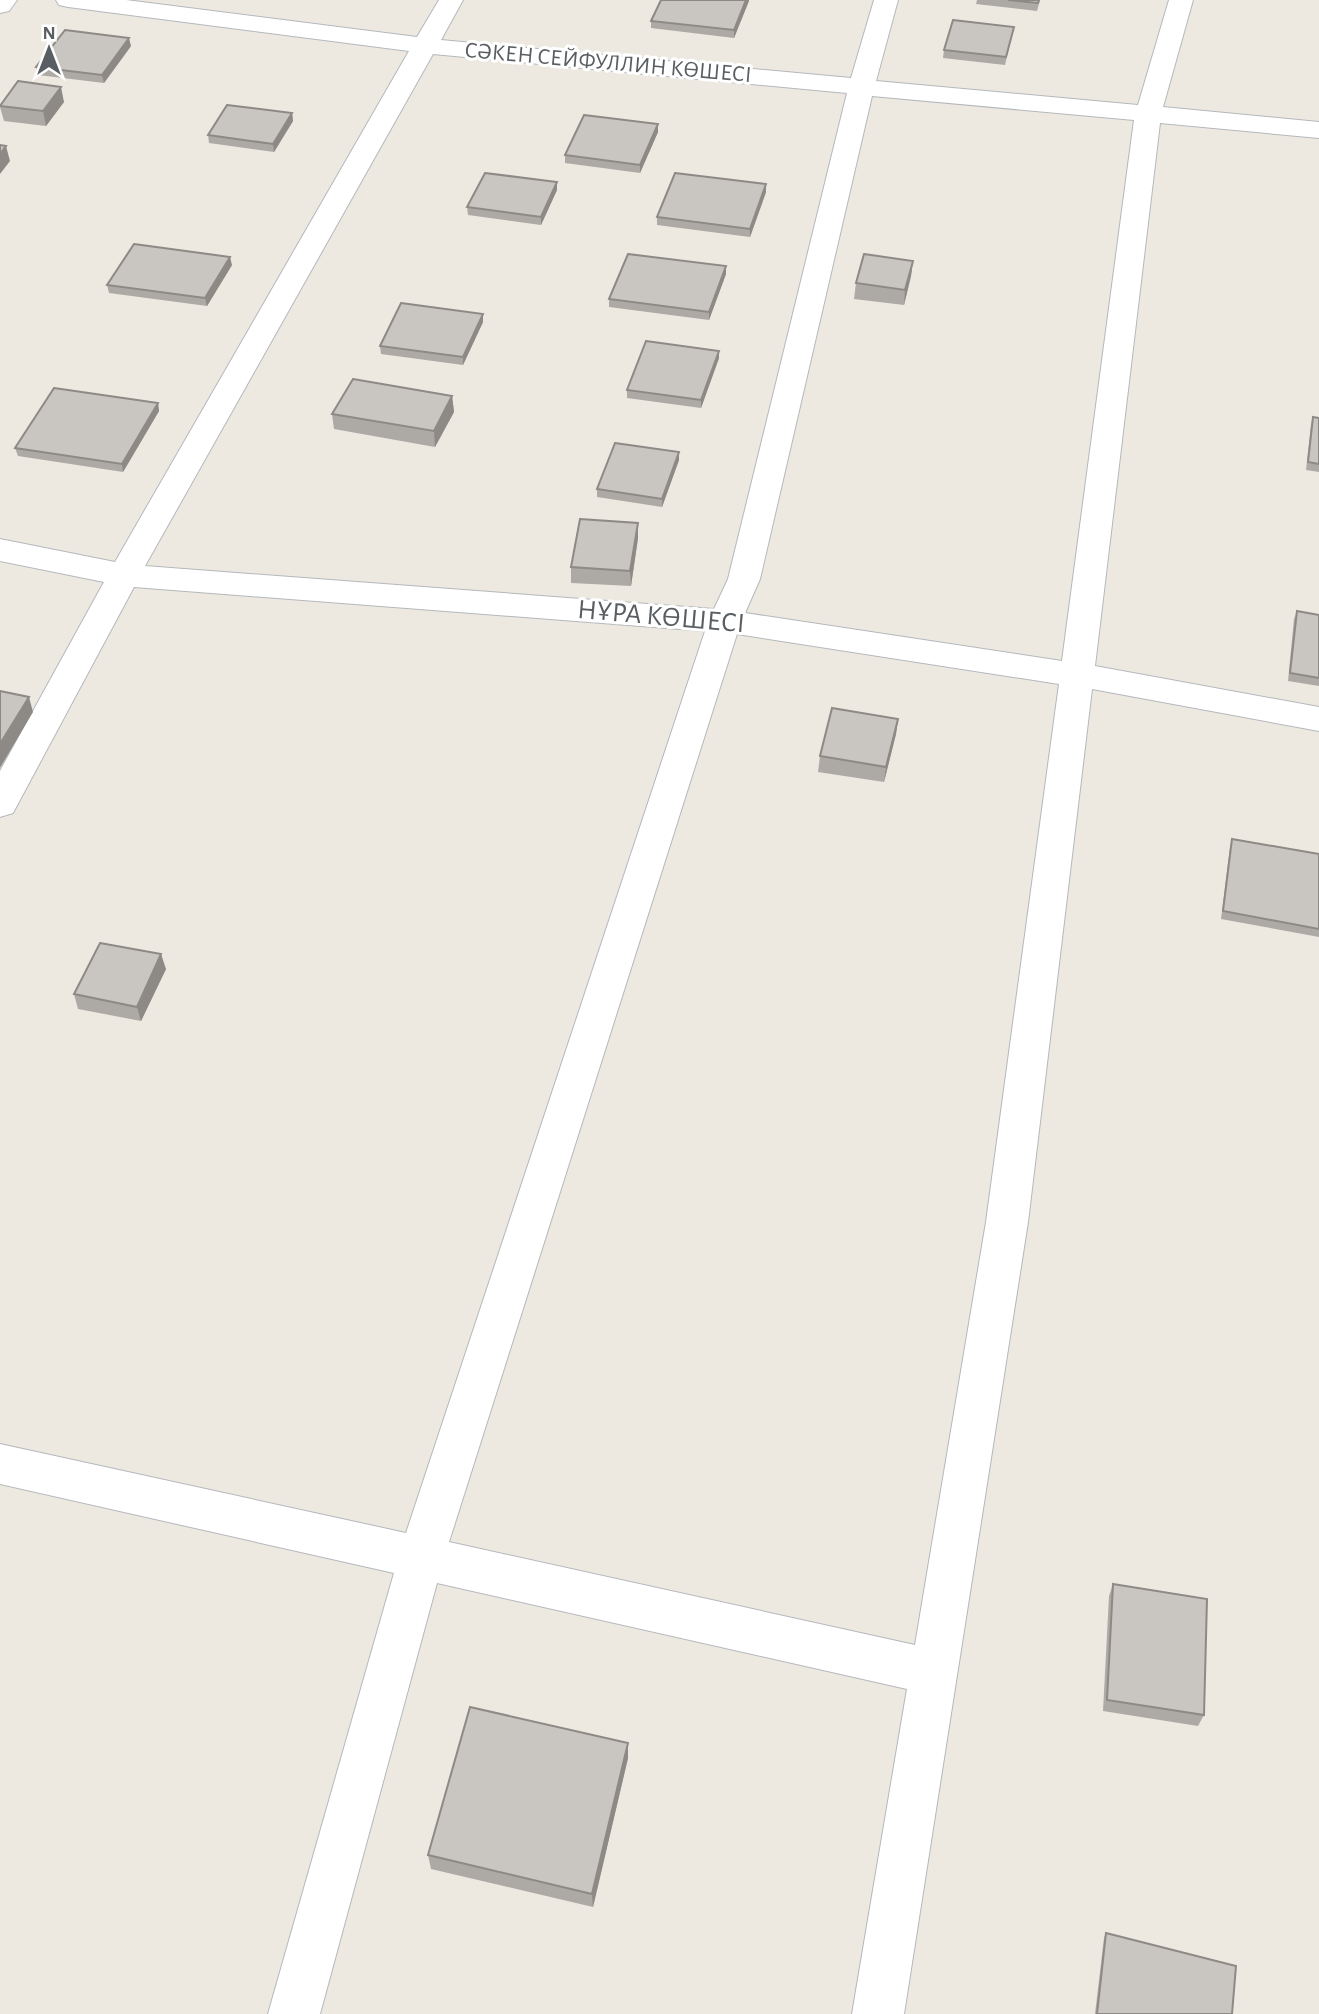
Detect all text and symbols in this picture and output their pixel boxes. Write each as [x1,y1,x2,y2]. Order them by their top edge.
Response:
north arrow [14,14,84,84]
text: N [42,24,56,43]
street label: СӘКЕН СЕЙФУЛЛИН КӨШЕСІ [463,38,753,87]
street label: НҰРА КӨШЕСІ [576,596,746,638]

